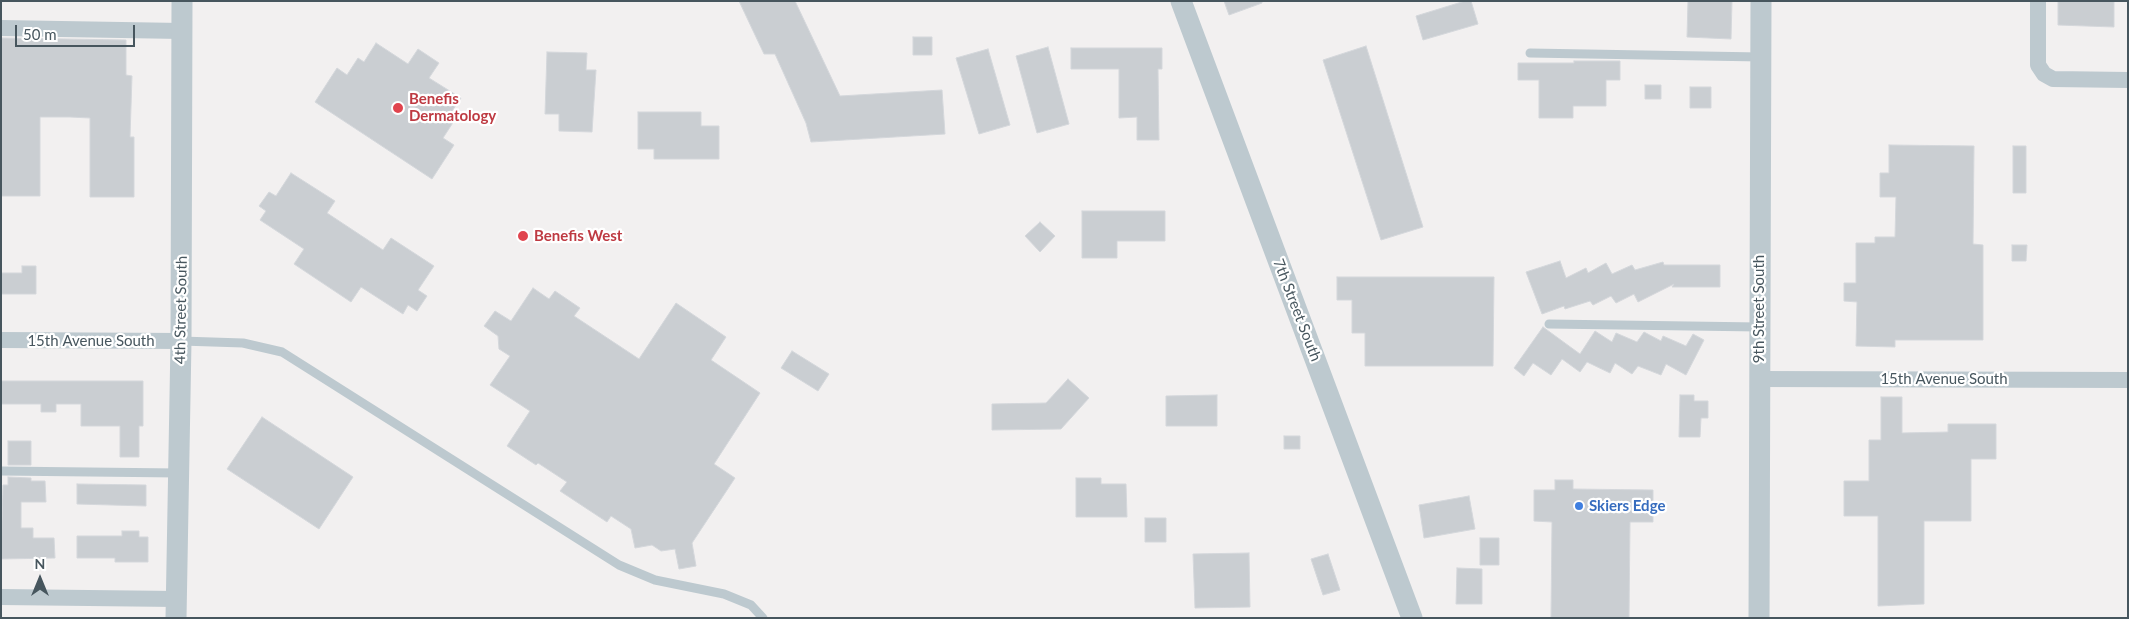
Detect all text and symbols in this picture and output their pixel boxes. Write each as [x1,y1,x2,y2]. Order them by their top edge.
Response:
scale bar [18,15,138,47]
text: 50 m [23,25,57,43]
place label: Benefis Dermatology [409,90,496,125]
marker: Benefis Dermatology [391,101,405,115]
place label: Benefis West [534,227,622,245]
marker: Benefis West [516,229,530,243]
street label: 9th Street South [1750,255,1768,363]
street label: 4th Street South [171,256,191,364]
street label: 7th Street South [1269,256,1325,364]
street label: 15th Avenue South [27,332,155,350]
street label: 15th Avenue South [1880,370,2008,388]
place label: Skiers Edge [1589,497,1665,515]
marker: Skiers Edge [1573,500,1585,512]
north arrow [15,554,65,604]
text: N [35,555,45,572]

